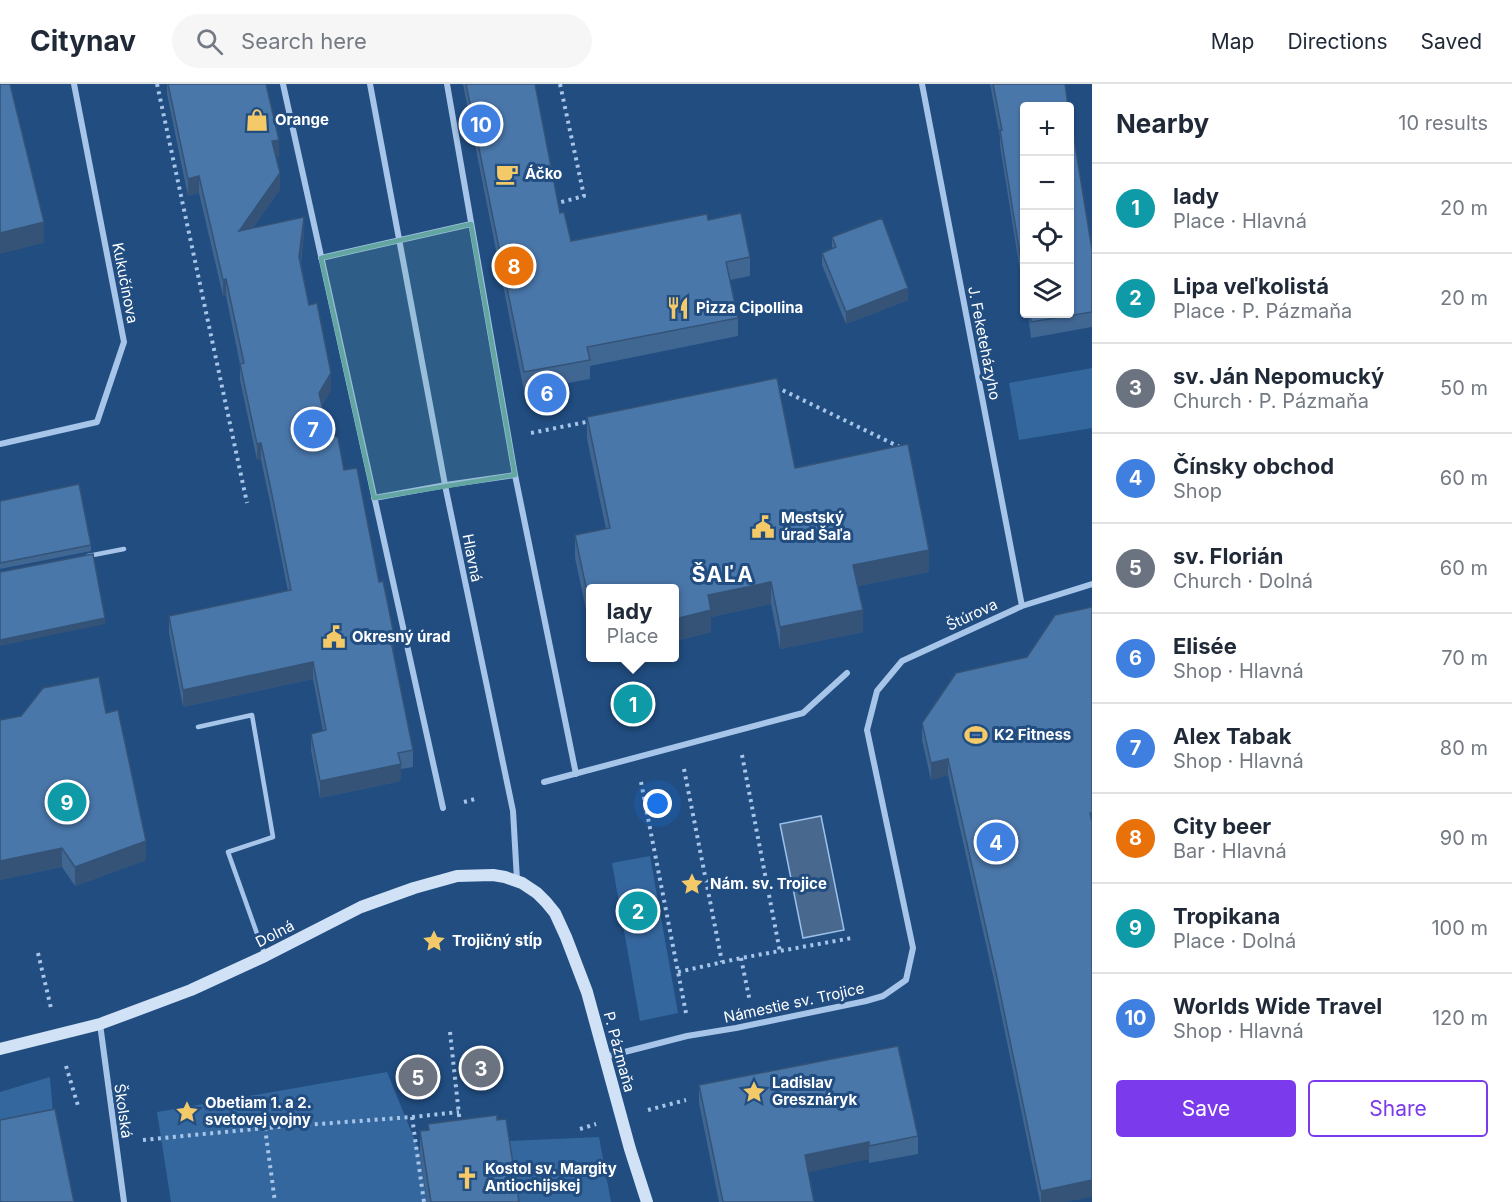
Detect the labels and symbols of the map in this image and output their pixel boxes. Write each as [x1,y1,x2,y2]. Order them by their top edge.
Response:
pin: 10 [462,102,500,147]
shop icon: Orange [244,107,270,133]
place label: Orange [275,110,329,129]
cafe icon: Áčko [494,161,520,187]
place label: Áčko [525,164,562,183]
street label: Kukučínova [108,241,143,325]
pin: 8 [494,244,534,288]
street label: J. Feketeházyho [964,284,1005,402]
restaurant icon: Pizza Cipollina [665,295,691,321]
place label: Pizza Cipollina [696,298,803,317]
pin: 6 [528,370,566,416]
pin: 7 [294,406,332,452]
place label: Mestský úrad Šaľa [781,508,851,544]
public building icon: Mestský úrad Šaľa [750,514,776,540]
street label: Hlavná [459,532,486,584]
district label: ŠAĽA [692,561,754,587]
street label: Štúrova [943,594,1000,635]
public building icon: Okresný úrad [321,624,347,650]
place label: Okresný úrad [352,627,450,646]
pin: 1 [614,682,652,726]
sports icon: K2 Fitness [963,722,989,748]
place label: K2 Fitness [994,725,1071,744]
pin: 9 [48,780,86,824]
your location [643,789,672,818]
pin: 4 [976,820,1016,864]
place icon: Nám. sv. Trojice [679,871,705,897]
place label: Nám. sv. Trojice [710,874,827,893]
pin: 2 [618,888,658,934]
street label: Dolná [252,916,297,951]
place icon: Trojičný stĺp [421,928,447,954]
place label: Trojičný stĺp [452,931,542,950]
street label: Námestie sv. Trojice [722,978,866,1027]
street label: P. Pázmaňa [600,1009,639,1094]
pin: 3 [462,1046,500,1090]
pin: 5 [398,1054,438,1100]
place label: Ladislav Gresznáryk [772,1073,857,1109]
place icon: Ladislav Gresznáryk [741,1079,767,1105]
street label: Školská [110,1083,137,1139]
place label: Obetiam 1. a 2. svetovej vojny [205,1093,312,1129]
place icon: Obetiam 1. a 2. svetovej vojny [174,1099,200,1125]
place label: Kostol sv. Margity Antiochijskej [485,1159,617,1195]
church icon: Kostol sv. Margity Antiochijskej [454,1165,480,1191]

